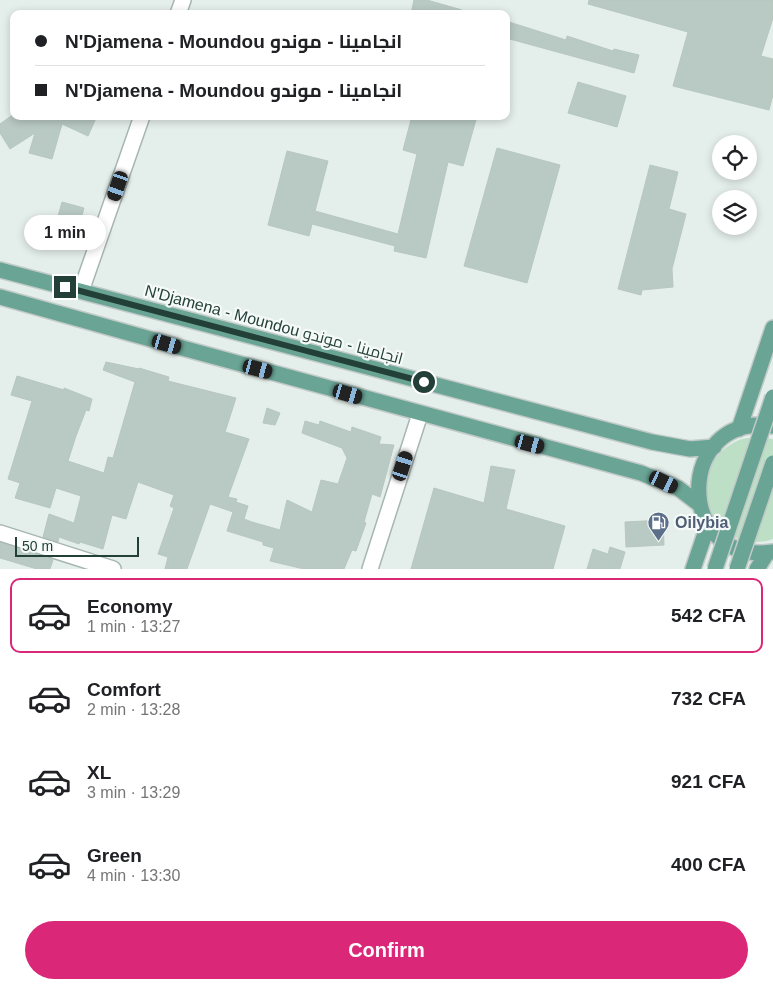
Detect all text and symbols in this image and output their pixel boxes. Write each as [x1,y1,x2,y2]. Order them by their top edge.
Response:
text: N'Djamena - Moundou انجامينا - موندو [65,31,402,52]
text: N'Djamena - Moundou انجامينا - موندو [65,80,402,101]
map controls [712,135,757,235]
button: locate [712,135,757,180]
car [106,169,129,203]
button: layers [712,190,757,235]
callout: 1 min [24,214,106,250]
text: 1 min [44,224,86,241]
route end [54,276,76,298]
street label: N'Djamena - Moundou انجامينا - موندو [143,282,405,368]
car [150,333,183,355]
car [241,358,274,380]
route start [413,371,435,393]
car [331,383,364,405]
car [513,433,546,455]
car [391,449,414,483]
car [647,469,680,495]
fuel station icon: Oilybia [647,510,671,541]
place label: Oilybia [675,514,728,531]
scale bar [15,534,139,557]
text: 50 m [22,538,53,554]
icon: car [27,593,72,638]
text: Economy [87,596,173,617]
text: 542 CFA [671,605,746,626]
text: 1 min · 13:27 [87,618,180,635]
icon: car [27,676,72,721]
text: Comfort [87,679,161,700]
text: 732 CFA [671,688,746,709]
text: 2 min · 13:28 [87,701,180,718]
icon: car [27,759,72,804]
text: XL [87,762,111,783]
text: 921 CFA [671,771,746,792]
text: 3 min · 13:29 [87,784,180,801]
icon: car [27,842,72,887]
text: Green [87,845,142,866]
text: 400 CFA [671,854,746,875]
text: 4 min · 13:30 [87,867,180,884]
button: Confirm [25,921,748,979]

